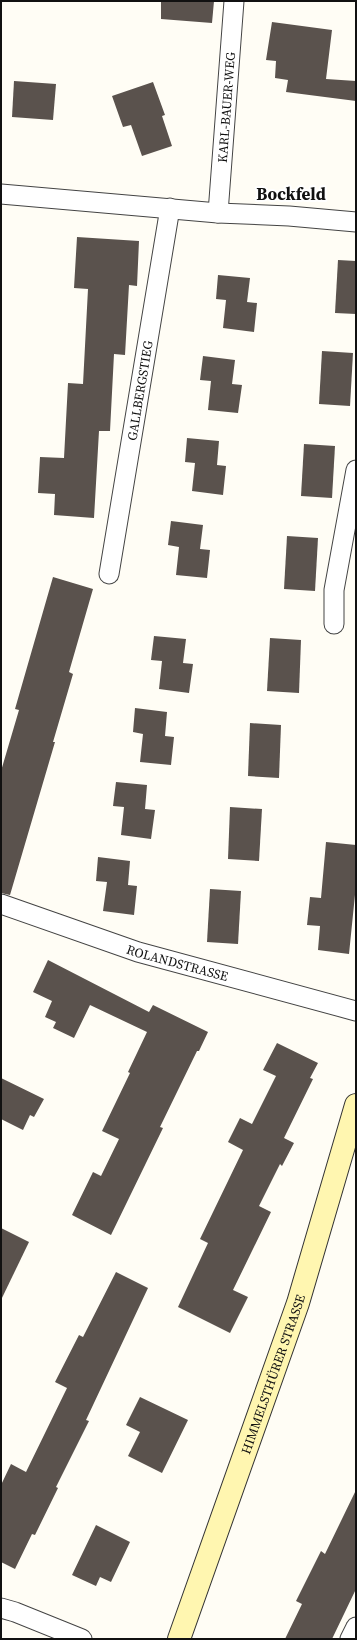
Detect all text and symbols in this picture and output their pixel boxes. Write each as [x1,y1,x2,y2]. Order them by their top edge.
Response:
street label: KARL-BAUER-WEG [213,51,239,163]
district label: Bockfeld [256,182,326,206]
street label: GALLBERGSTIEG [123,339,156,442]
street label: ROLANDSTRASSE [124,940,230,985]
street label: HIMMELSTHÜRER STRASSE [237,1292,309,1456]

